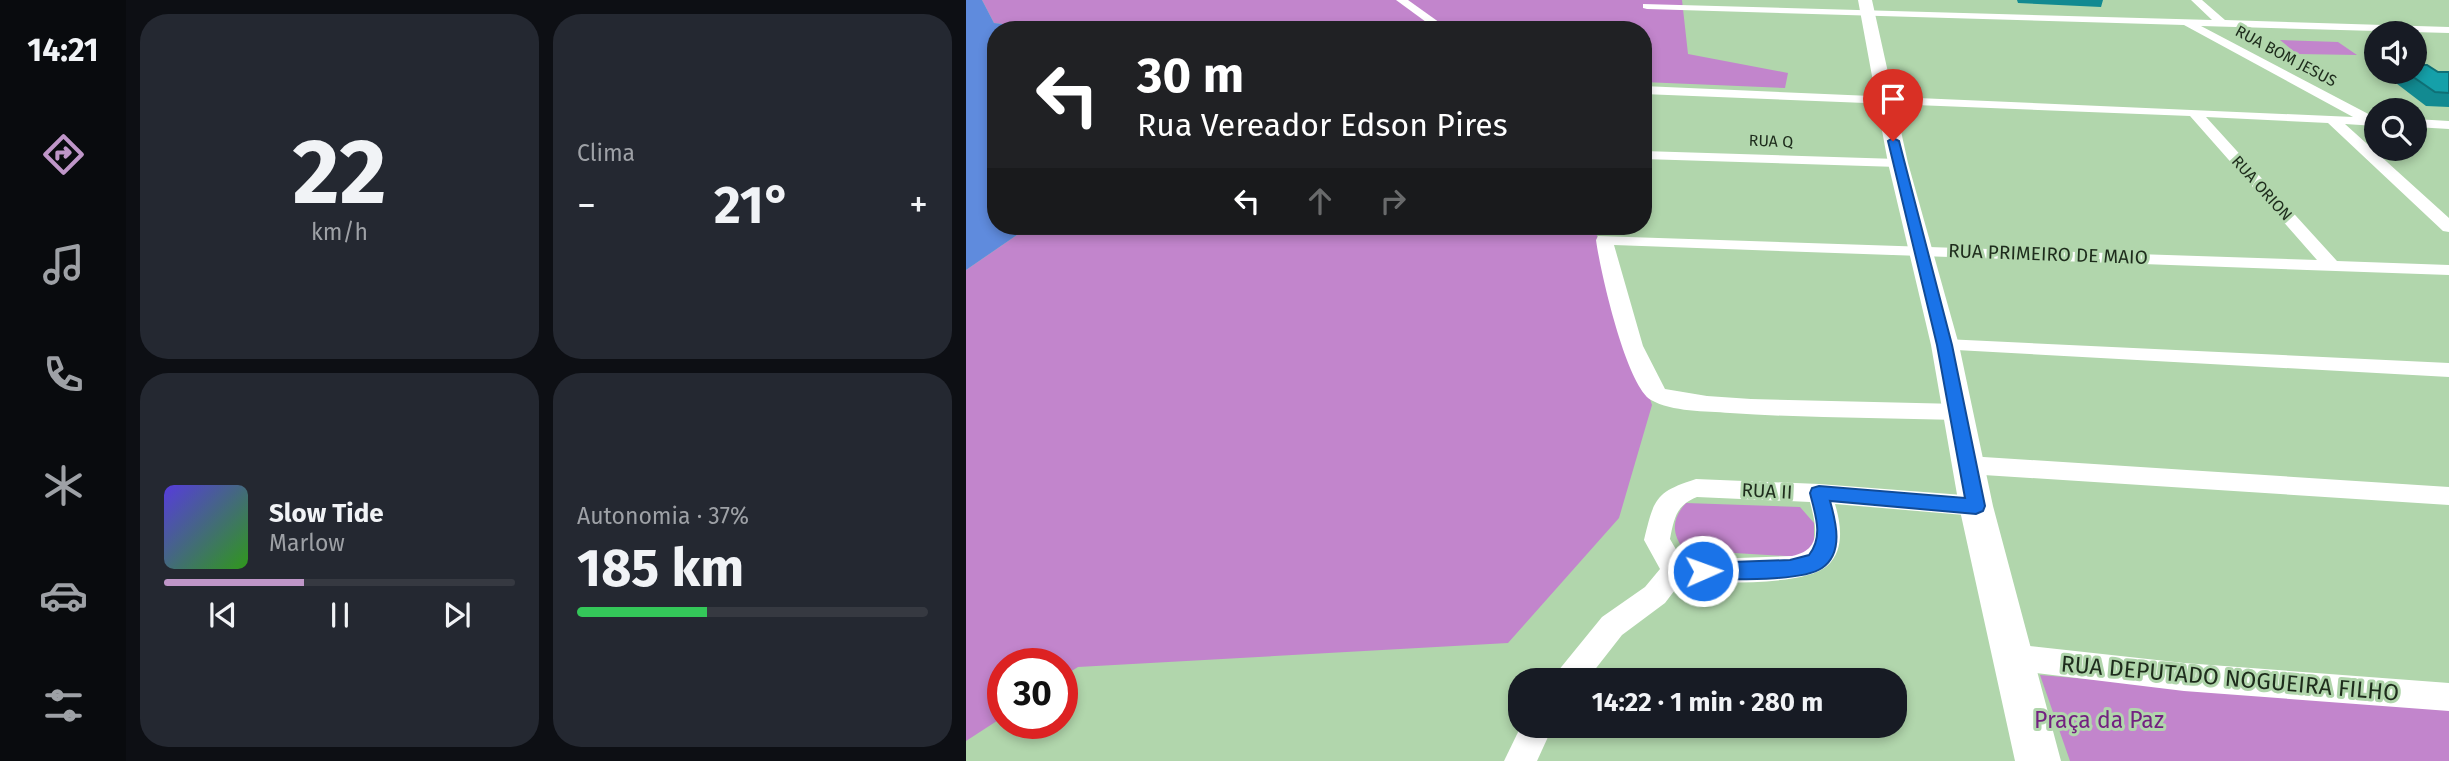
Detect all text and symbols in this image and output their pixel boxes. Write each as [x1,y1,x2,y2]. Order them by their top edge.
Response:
street label: RUA BOM JESUS [2232,21,2340,91]
map controls [2364,21,2427,161]
button: sound [2364,21,2427,84]
text: 14:21 [27,31,99,69]
text: 30 m [1137,46,1244,105]
icon: left [1022,49,1113,140]
pin [1863,69,1923,141]
icon: arrive [1874,80,1912,118]
button: search [2364,98,2427,161]
text: Rua Vereador Edson Pires [1137,106,1508,144]
text: 22 [292,118,387,227]
icon: directions [39,130,88,179]
street label: RUA Q [1748,131,1794,151]
text: Clima [577,139,635,167]
street label: RUA ORION [2228,152,2296,224]
text: 21° [714,174,791,237]
text: − [577,182,596,228]
text: + [909,182,928,228]
icon: left [1228,182,1266,220]
icon: ahead [1301,182,1339,220]
icon: right [1374,182,1412,220]
text: km/h [311,218,368,246]
street label: RUA PRIMEIRO DE MAIO [1948,239,2148,269]
icon: music [39,240,88,289]
icon: phone [39,350,88,399]
icon: climate [39,461,88,510]
street label: RUA II [1741,478,1793,504]
text: Slow Tide [269,498,384,529]
text: Autonomia · 37% [577,502,749,530]
text: Marlow [269,529,345,557]
position arrow [1666,534,1740,608]
text: 185 km [577,537,744,600]
icon: car [39,571,88,620]
icon: previous [204,596,242,634]
icon: pause [321,596,359,634]
icon: next [438,596,476,634]
speed limit sign: 30 [987,648,1078,739]
street label: RUA DEPUTADO NOGUEIRA FILHO [2060,649,2400,707]
icon: filters [39,681,88,730]
text: 14:22 · 1 min · 280 m [1592,687,1823,718]
park label: Praça da Paz [2034,706,2164,734]

